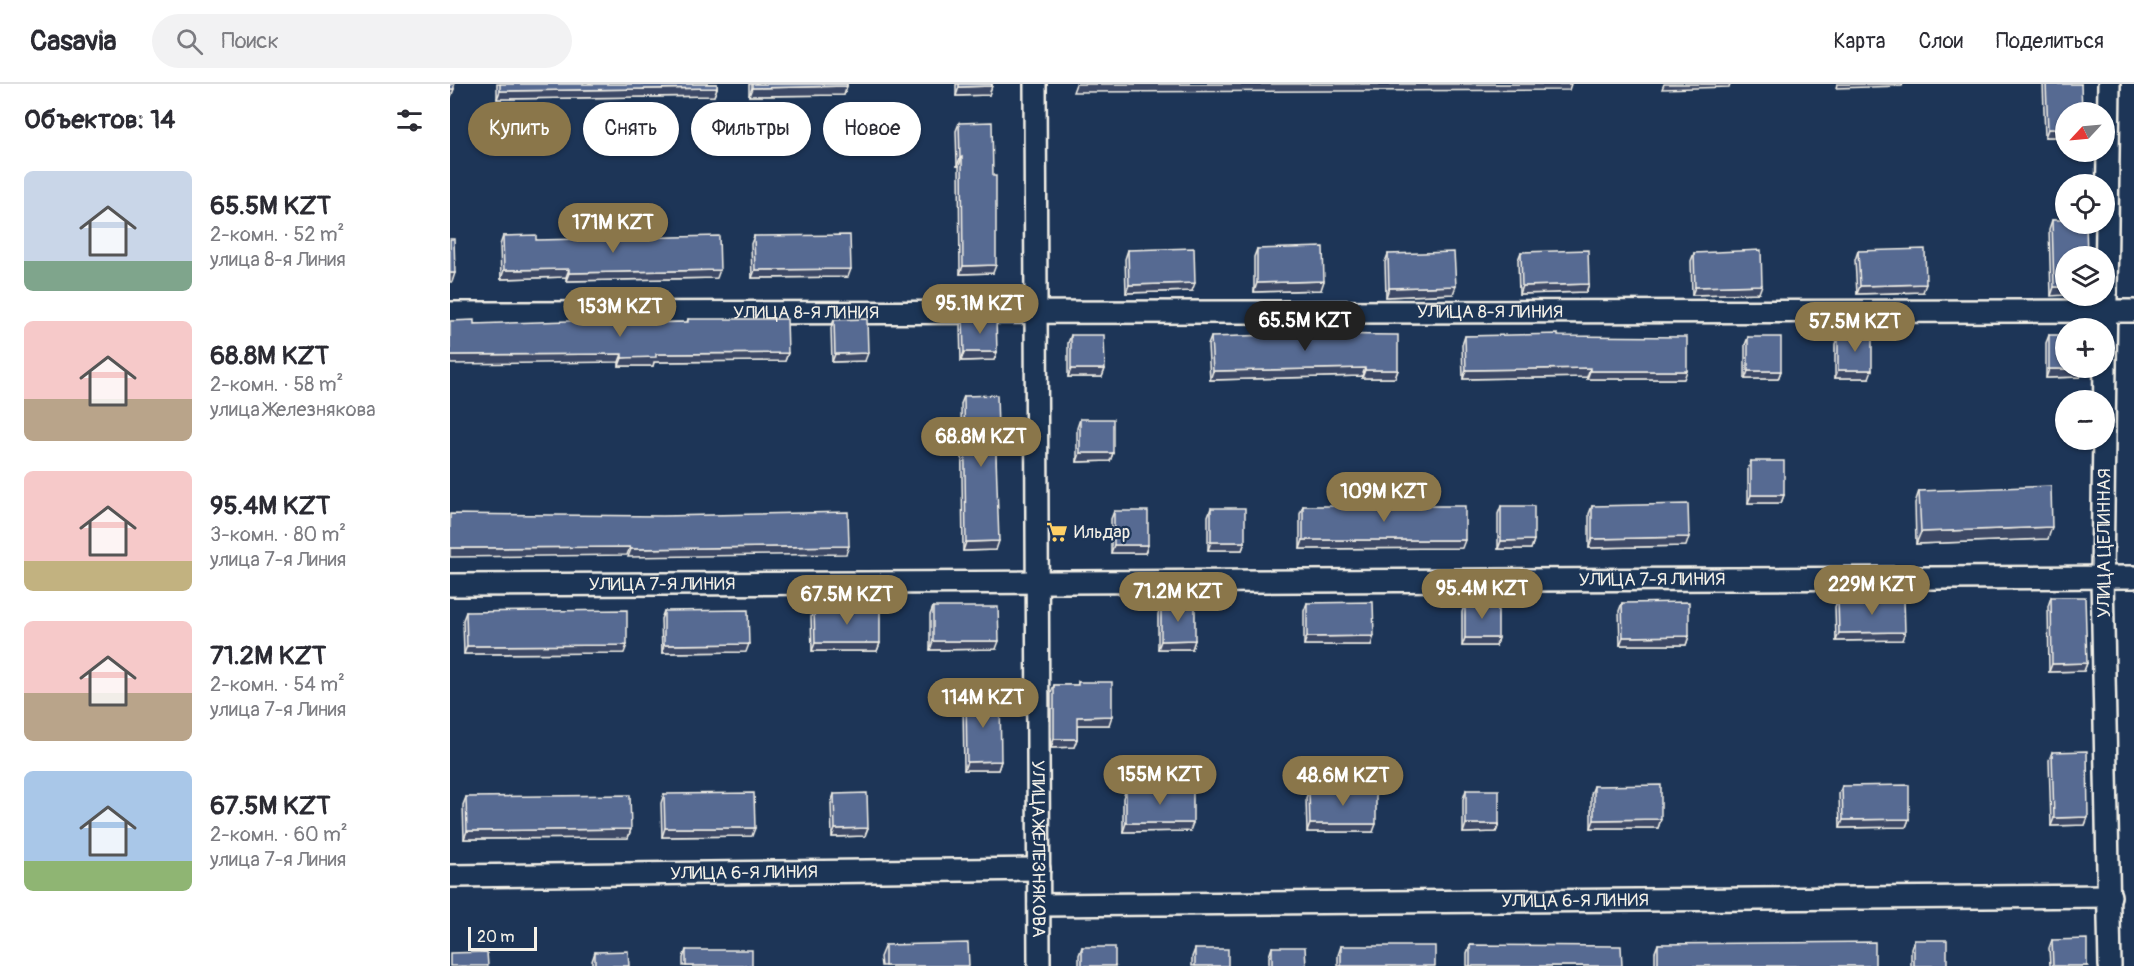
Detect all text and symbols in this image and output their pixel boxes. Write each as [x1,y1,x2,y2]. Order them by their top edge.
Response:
search box [152,14,572,68]
text: Casavia [30,24,116,59]
icon: search [173,25,206,58]
text: Поиск [221,27,279,55]
text: Карта [1833,28,1885,55]
text: Слои [1918,28,1963,55]
text: Поделиться [1996,28,2104,55]
chip: Купить [468,102,571,156]
chip: Снять [583,102,679,156]
chip: Фильтры [691,102,811,156]
chip: Новое [823,102,921,156]
north arrow [2055,102,2115,162]
map controls [2055,102,2115,450]
text: Объектов: 14 [24,104,175,136]
icon: filters [393,104,426,137]
button: locate [2055,174,2115,234]
text: 65.5M KZT [210,190,331,222]
icon: home [72,195,144,267]
pin: 171M KZT [551,203,675,254]
text: 171M KZT [572,210,654,235]
text: 2-комн. · 52 m² [210,222,344,247]
button: layers [2055,246,2115,306]
text: улица 8-я Линия [210,247,346,272]
pin: 95.1M KZT [911,284,1049,335]
pin: 153M KZT [558,287,682,338]
text: 95.1M KZT [936,291,1024,316]
text: 153M KZT [577,294,663,319]
street label: УЛИЦА 8-Я ЛИНИЯ [733,301,879,325]
pin: 65.5M KZT [1236,301,1374,352]
street label: УЛИЦА 8-Я ЛИНИЯ [1417,301,1563,324]
pin: 57.5M KZT [1786,302,1924,353]
text: 65.5M KZT [1258,308,1352,333]
text: 57.5M KZT [1809,309,1901,334]
button: + [2055,318,2115,378]
text: 68.8M KZT [210,340,329,372]
icon: home [72,345,144,417]
text: 2-комн. · 58 m² [210,372,343,397]
button: − [2055,390,2115,450]
text: улица Железнякова [210,397,376,422]
pin: 68.8M KZT [912,417,1050,468]
text: 68.8M KZT [935,424,1027,449]
street label: УЛИЦА ЦЕЛИННАЯ [2093,468,2116,618]
pin: 109M KZT [1322,472,1446,523]
text: 109M KZT [1340,479,1428,504]
text: 95.4M KZT [210,490,330,522]
icon: home [72,495,144,567]
supermarket icon: Ильдар [1045,520,1069,544]
place label: Ильдар [1074,521,1130,544]
text: 3-комн. · 80 m² [210,522,346,547]
text: улица 7-я Линия [210,547,346,572]
pin: 229M KZT [1810,565,1934,616]
street label: УЛИЦА 7-Я ЛИНИЯ [1579,568,1725,592]
pin: 95.4M KZT [1413,569,1551,620]
pin: 71.2M KZT [1109,572,1247,623]
text: 229M KZT [1828,572,1916,597]
street label: УЛИЦА 7-Я ЛИНИЯ [589,573,735,596]
pin: 67.5M KZT [778,575,916,626]
text: 95.4M KZT [1436,576,1528,601]
text: 71.2M KZT [1133,579,1223,604]
text: 67.5M KZT [801,582,893,607]
text: 71.2M KZT [210,640,326,672]
icon: home [72,645,144,717]
text: 2-комн. · 54 m² [210,672,345,697]
pin: 114M KZT [921,678,1045,729]
text: 114M KZT [942,685,1024,710]
text: улица 7-я Линия [210,697,346,722]
pin: 155M KZT [1098,755,1222,806]
pin: 48.6M KZT [1274,756,1412,807]
street label: УЛИЦА ЖЕЛЕЗНЯКОВА [1026,760,1050,938]
text: 155M KZT [1117,762,1203,787]
text: 48.6M KZT [1296,763,1390,788]
text: 67.5M KZT [210,790,331,822]
icon: home [72,795,144,867]
text: 2-комн. · 60 m² [210,822,348,847]
text: улица 7-я Линия [210,847,346,872]
street label: УЛИЦА 6-Я ЛИНИЯ [670,861,818,885]
street label: УЛИЦА 6-Я ЛИНИЯ [1501,889,1649,913]
scale bar [468,924,537,952]
text: 20 m [477,927,515,947]

